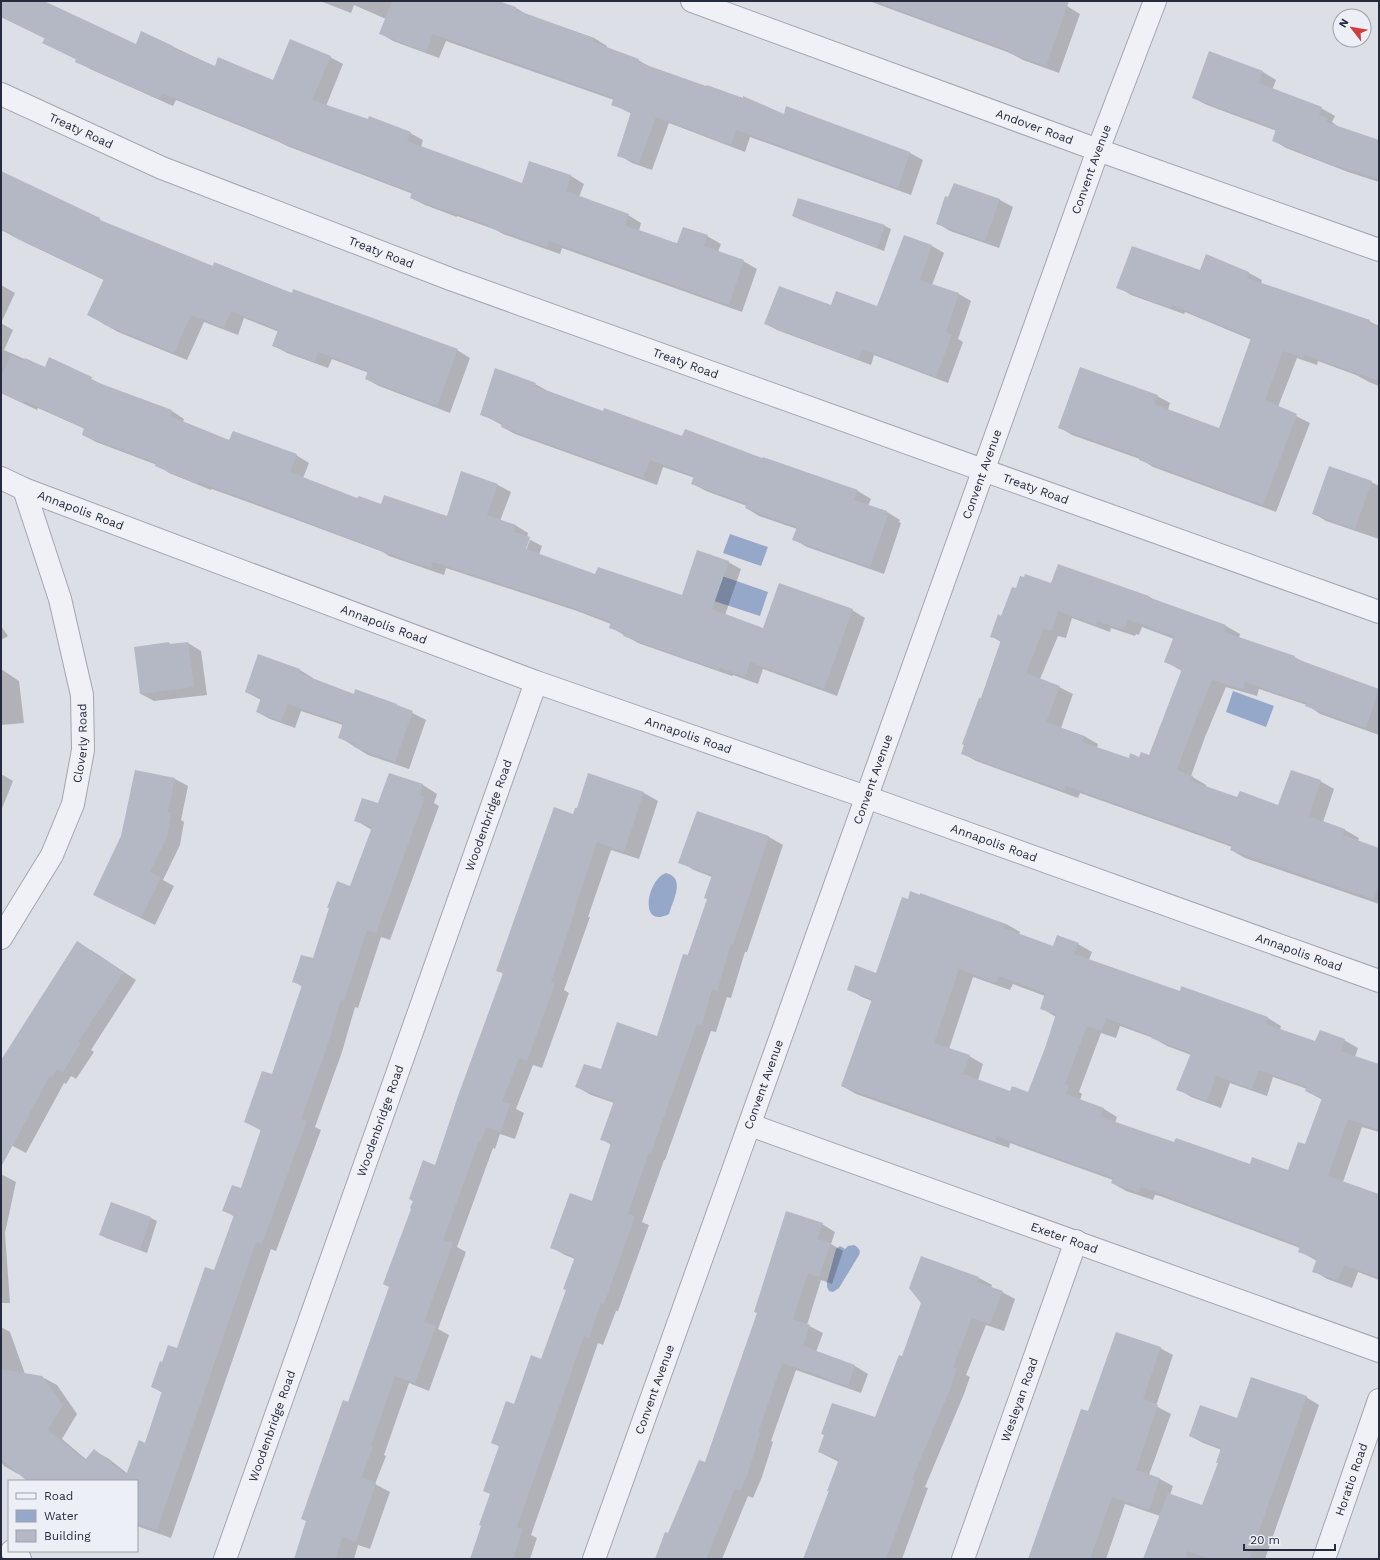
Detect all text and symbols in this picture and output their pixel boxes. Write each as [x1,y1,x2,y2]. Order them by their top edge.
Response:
north arrow [1332,8,1372,48]
text: N [1336,16,1352,30]
street label: Andover Road [994,106,1075,147]
street label: Treaty Road [47,110,115,152]
street label: Convent Avenue [1069,122,1114,216]
street label: Treaty Road [346,233,416,271]
street label: Treaty Road [651,345,720,382]
street label: Convent Avenue [960,427,1005,521]
street label: Treaty Road [1001,471,1071,507]
street label: Annapolis Road [36,488,126,533]
street label: Annapolis Road [339,602,429,647]
street label: Cloverly Road [70,703,90,784]
street label: Annapolis Road [643,714,734,757]
street label: Convent Avenue [850,733,895,826]
street label: Woodenbridge Road [462,758,515,873]
street label: Annapolis Road [949,821,1039,865]
street label: Annapolis Road [1254,930,1344,974]
street label: Convent Avenue [741,1038,786,1131]
street label: Woodenbridge Road [354,1063,407,1178]
street label: Exeter Road [1029,1219,1100,1256]
street label: Convent Avenue [632,1343,677,1436]
street label: Wesleyan Road [998,1356,1041,1444]
street label: Woodenbridge Road [246,1368,298,1484]
street label: Horatio Road [1332,1441,1371,1518]
legend [8,1480,138,1552]
text: Road [44,1489,73,1503]
text: Water [44,1509,79,1523]
scale bar [1244,1526,1335,1552]
text: Building [44,1529,91,1543]
text: 20 m [1250,1533,1280,1547]

